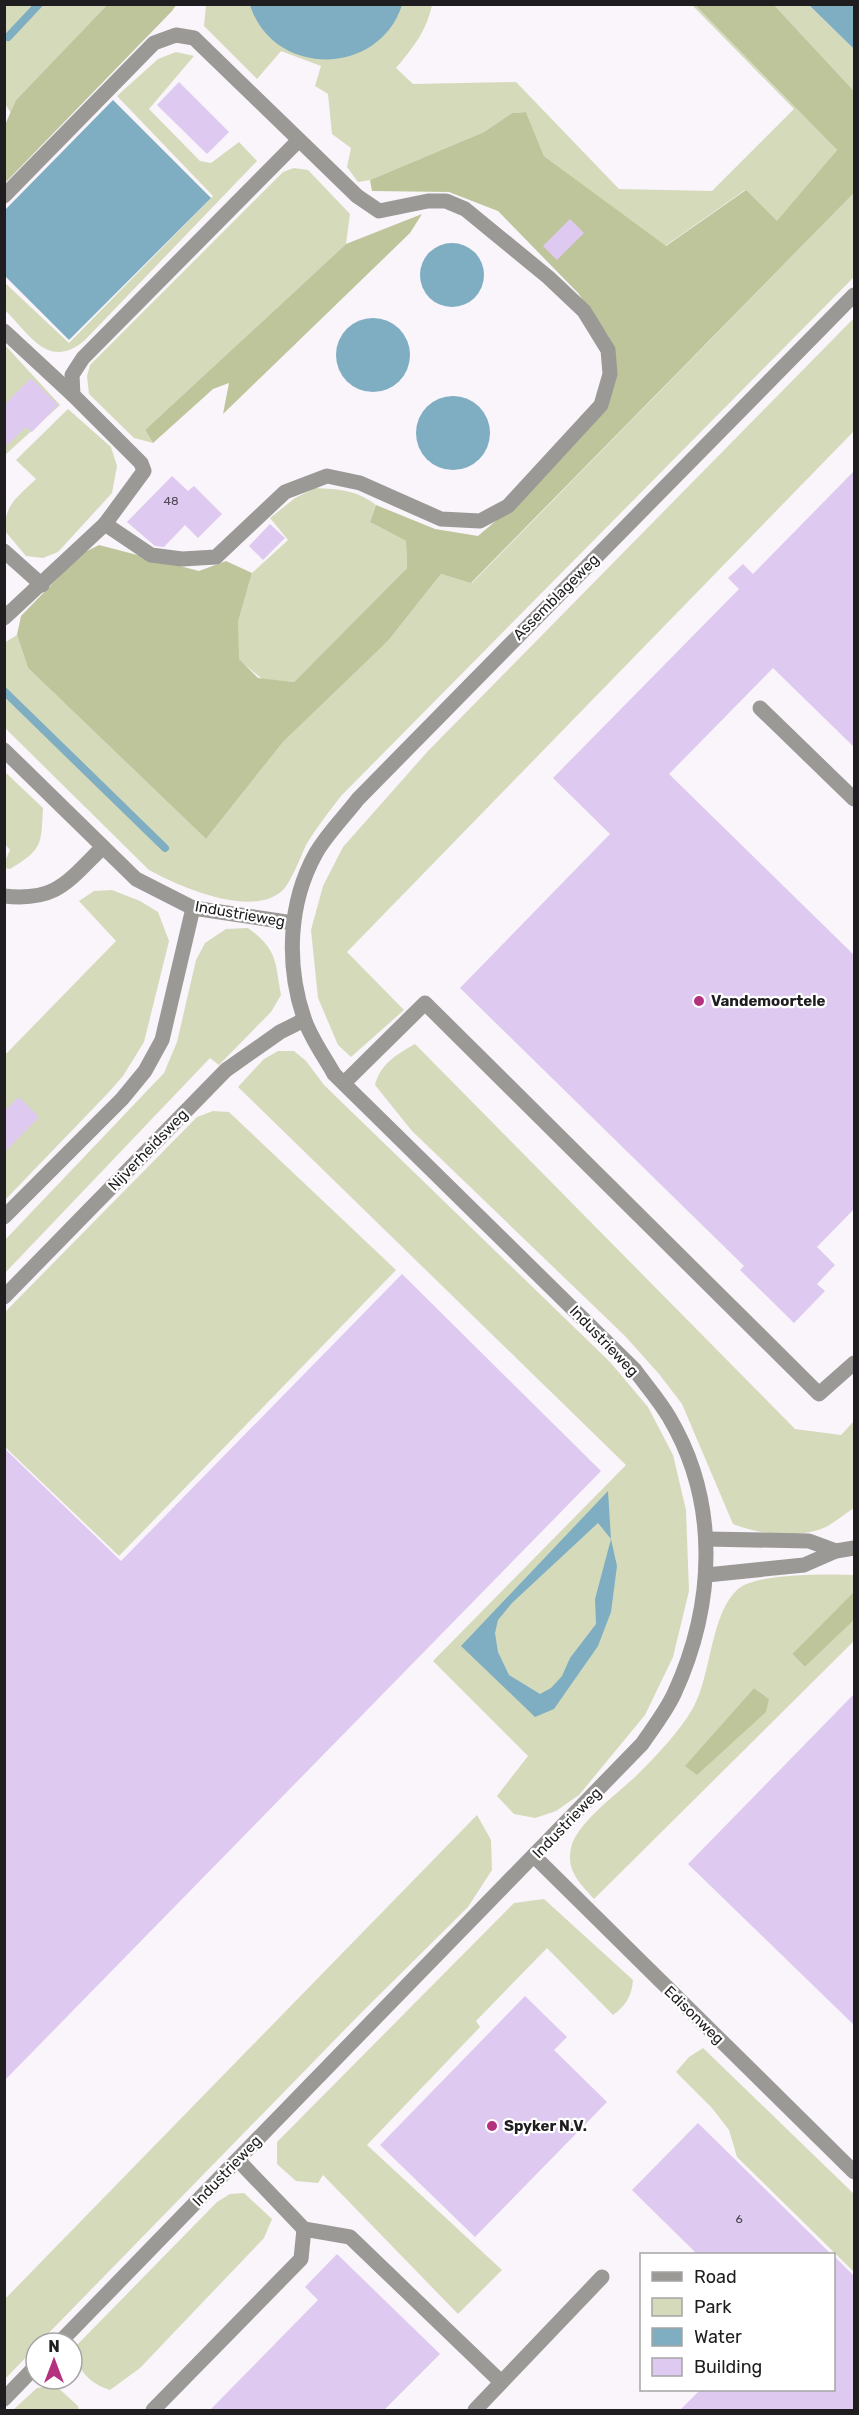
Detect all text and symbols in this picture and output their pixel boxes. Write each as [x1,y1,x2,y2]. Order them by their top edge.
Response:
house number: 48 [163,494,179,508]
street label: Assemblageweg [509,550,603,644]
street label: Industrieweg [193,897,287,931]
place label: Vandemoortele [711,992,825,1010]
marker: Vandemoortele [692,994,706,1008]
street label: Nijverheidsweg [104,1105,192,1195]
street label: Industrieweg [566,1302,642,1380]
street label: Industrieweg [529,1784,605,1862]
street label: Edisonweg [660,1982,728,2048]
place label: Spyker N.V. [504,2117,587,2135]
marker: Spyker N.V. [485,2119,499,2133]
street label: Industrieweg [189,2132,265,2210]
house number: 6 [735,2212,743,2226]
legend [640,2253,835,2391]
text: Road [694,2266,737,2288]
text: Park [694,2296,732,2318]
text: Water [694,2326,742,2348]
north arrow [24,2331,84,2391]
text: N [48,2337,60,2356]
text: Building [694,2356,762,2378]

